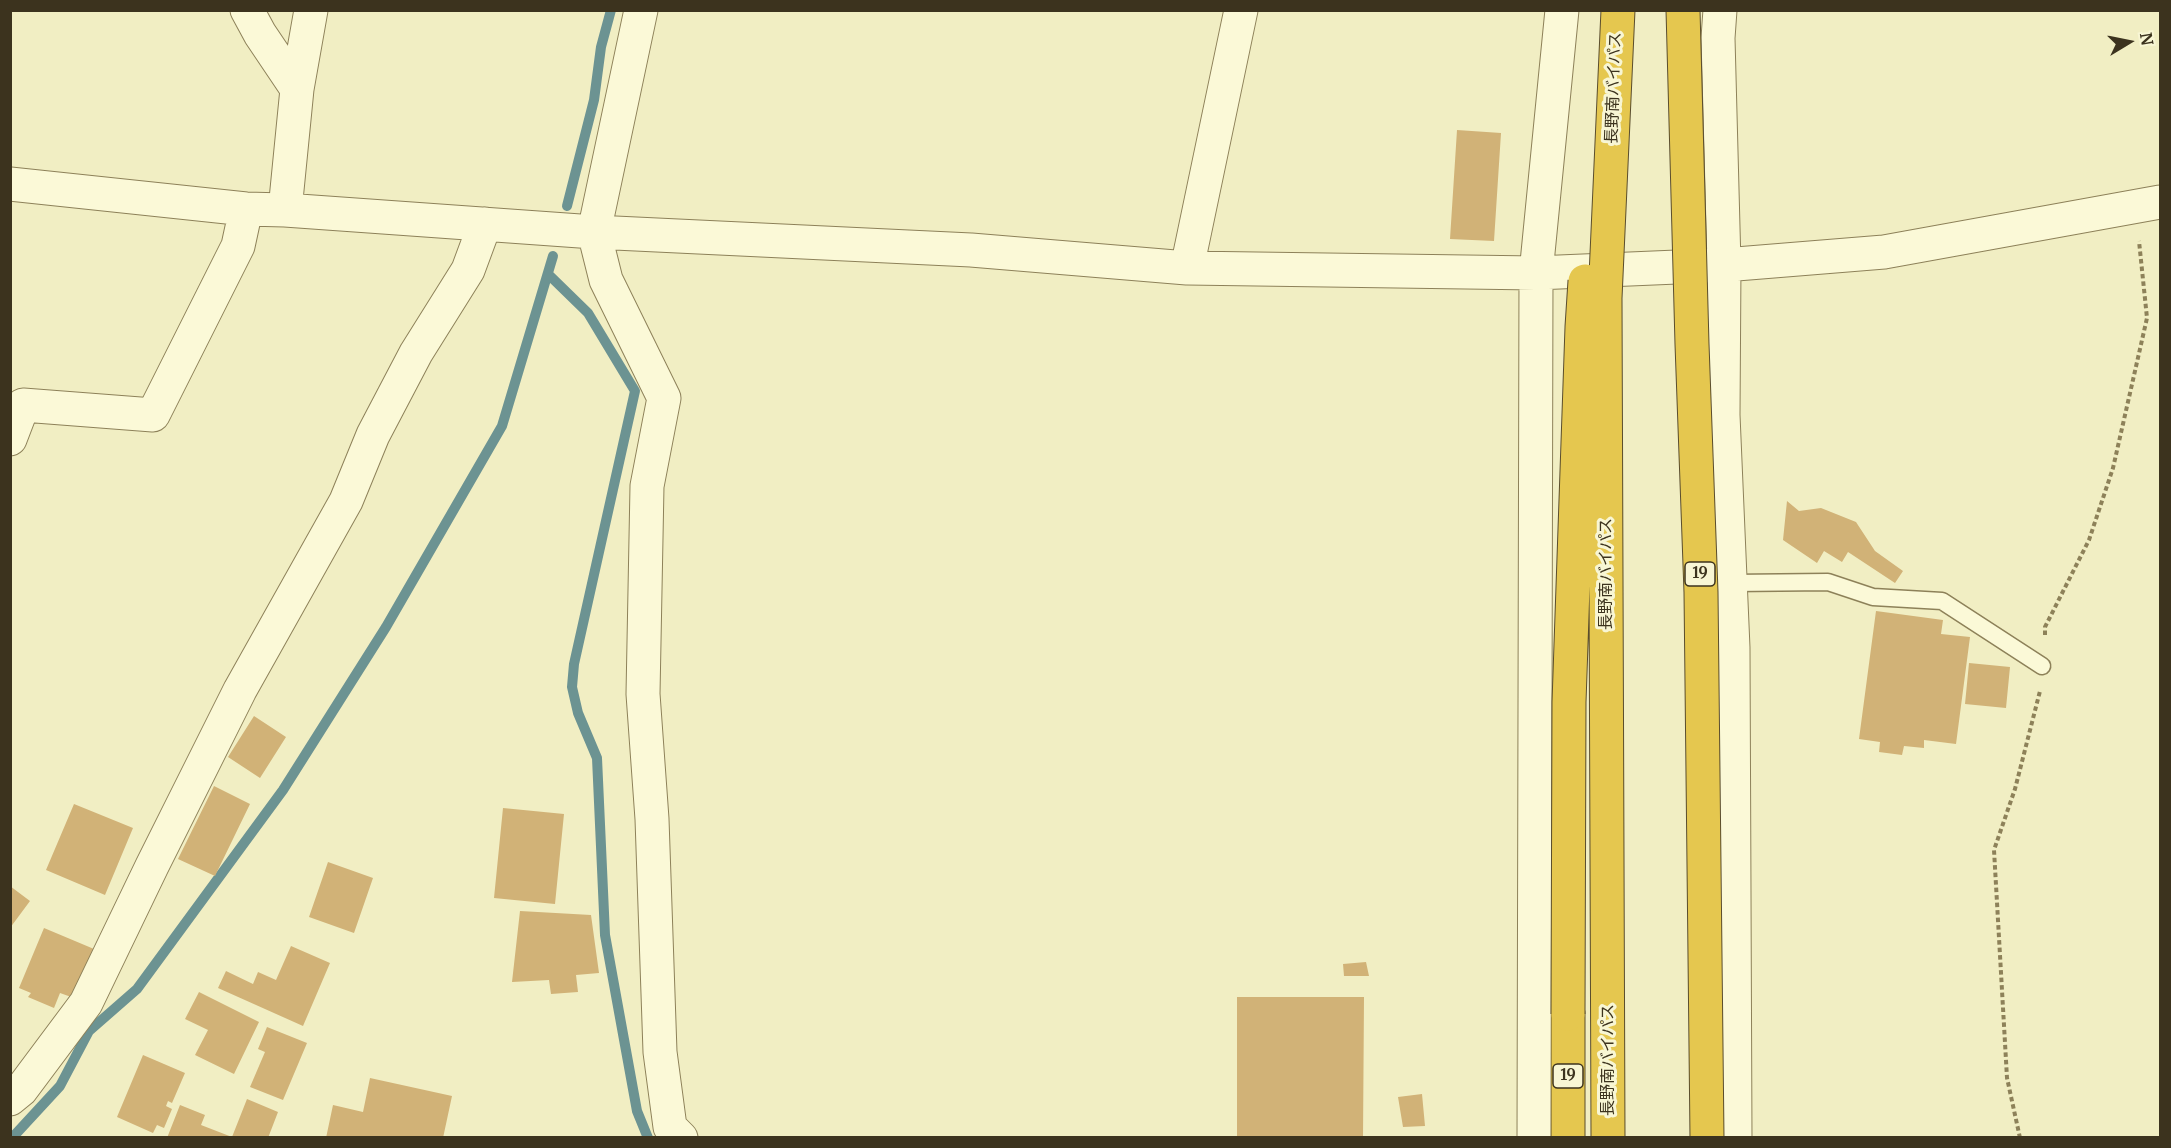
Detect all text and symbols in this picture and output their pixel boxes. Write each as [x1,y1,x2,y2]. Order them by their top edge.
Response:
north arrow [2099,12,2159,72]
text: N [2136,31,2158,47]
street label: 長野南バイパス [1602,32,1626,144]
street label: 長野南バイパス [1596,518,1616,630]
road number: 19 [1685,562,1715,586]
street label: 長野南バイパス [1598,1004,1618,1116]
road number: 19 [1553,1064,1583,1088]

